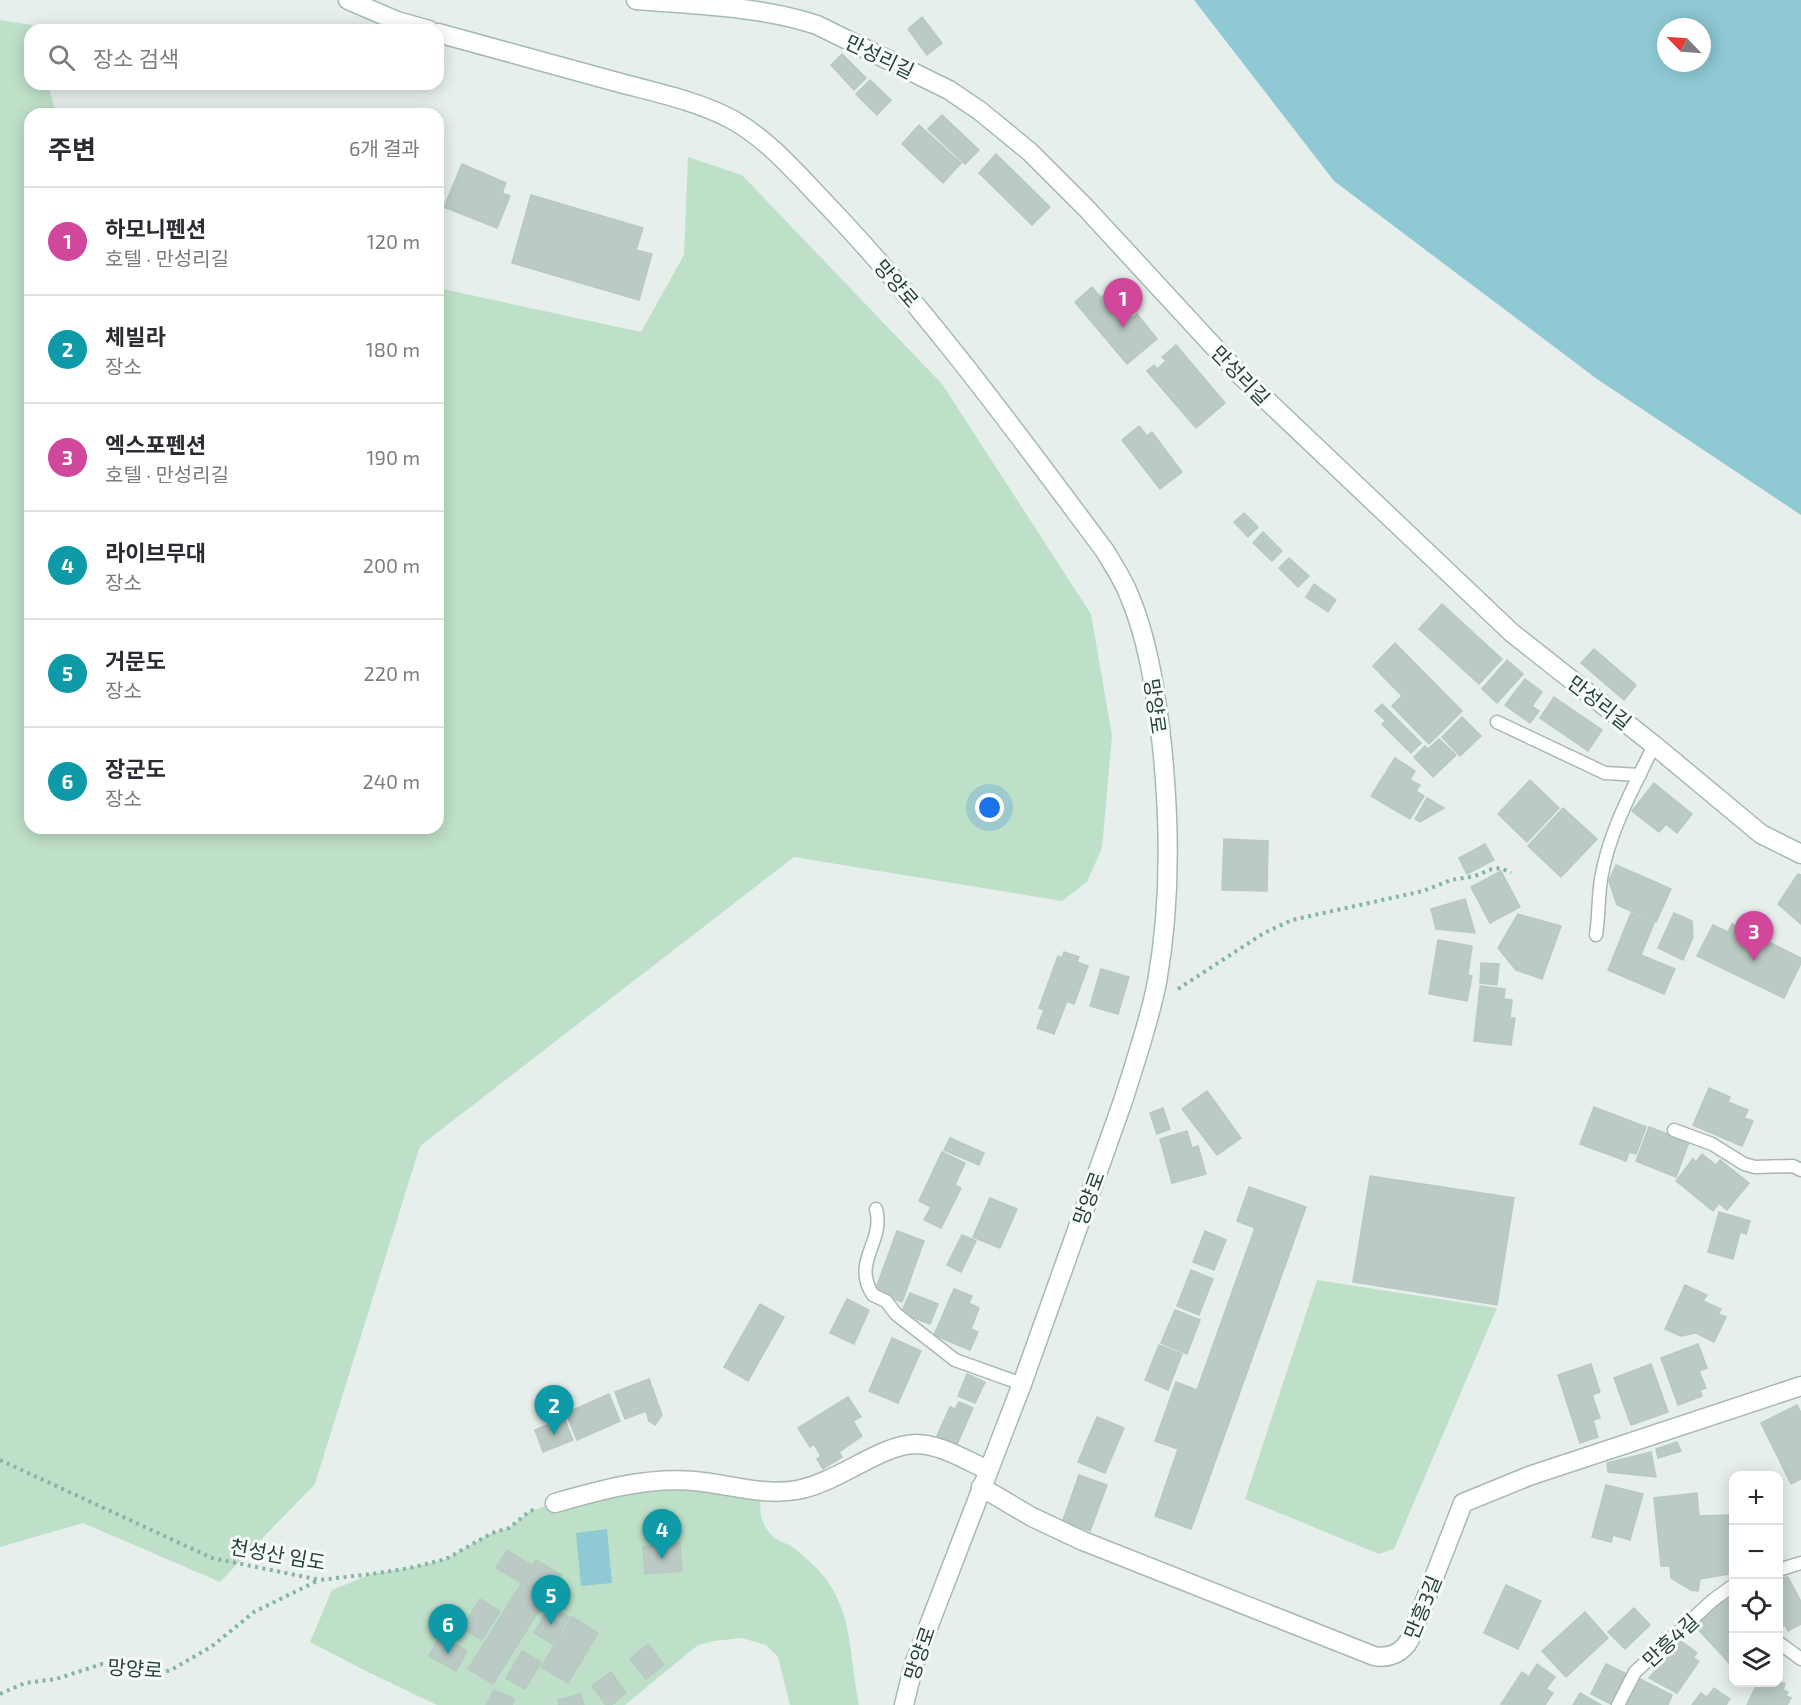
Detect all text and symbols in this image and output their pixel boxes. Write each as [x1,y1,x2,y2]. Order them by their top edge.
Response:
north arrow [1657,18,1711,72]
search box [24,24,444,90]
street label: 만성리길 [842,29,918,83]
icon: search [45,41,78,74]
text: 장소 검색 [93,45,179,71]
text: 주변 [48,133,96,164]
text: 6개 결과 [349,136,420,160]
text: 하모니펜션 [105,215,206,241]
text: 1 [63,229,72,253]
text: 120 m [367,229,420,253]
text: 호텔 · 만성리길 [105,246,229,270]
street label: 망양로 [870,254,924,312]
pin: 1 [1104,278,1142,328]
text: 체빌라 [105,323,166,349]
text: 2 [62,337,73,361]
text: 180 m [366,337,420,361]
street label: 만성리길 [1207,340,1275,410]
text: 장소 [105,354,142,378]
text: 엑스포펜션 [105,431,206,457]
text: 3 [62,445,73,469]
text: 190 m [367,445,420,469]
text: 호텔 · 만성리길 [105,462,229,486]
text: 라이브무대 [105,539,206,565]
text: 4 [61,553,74,577]
text: 200 m [363,553,420,577]
text: 장소 [105,570,142,594]
text: 거문도 [105,647,166,673]
text: 5 [62,661,73,685]
text: 220 m [363,661,420,685]
street label: 만성리길 [1564,670,1636,734]
street label: 망양로 [1140,677,1172,735]
text: 장소 [105,678,142,702]
text: 장군도 [105,755,166,781]
text: 6 [62,769,73,793]
text: 240 m [362,769,420,793]
text: 장소 [105,786,142,810]
your location [975,793,1004,822]
pin: 3 [1734,912,1774,961]
street label: 망양로 [1067,1168,1109,1228]
pin: 2 [534,1386,574,1435]
map controls [1729,1471,1783,1687]
button: + [1729,1471,1783,1525]
pin: 4 [642,1510,682,1559]
button: − [1729,1525,1783,1579]
street label: 천성산 임도 [228,1534,328,1574]
street label: 만흥3길 [1398,1572,1446,1642]
pin: 5 [532,1576,570,1625]
button: locate [1729,1579,1783,1633]
pin: 6 [428,1604,468,1654]
street label: 만흥4길 [1637,1608,1703,1672]
street label: 망양로 [899,1623,939,1683]
button: layers [1729,1633,1783,1687]
street label: 망양로 [107,1654,163,1682]

